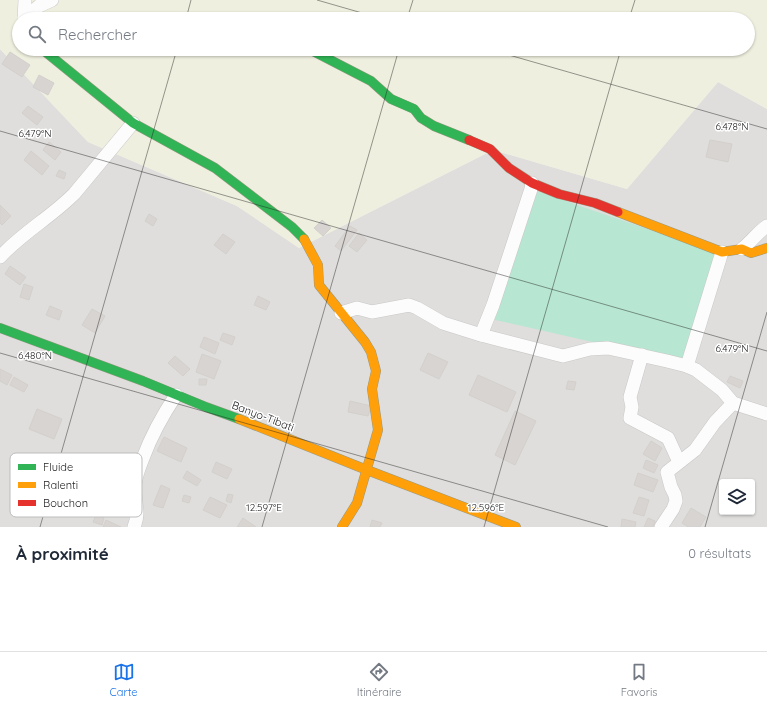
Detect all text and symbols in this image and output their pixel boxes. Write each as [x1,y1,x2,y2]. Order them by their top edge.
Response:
search box [12,12,755,56]
icon: search [26,23,48,45]
text: Rechercher [58,25,137,44]
text: 6.478°N [716,120,749,133]
text: 6.479°N [18,127,52,140]
text: 6.479°N [715,342,749,355]
text: 6.480°N [18,349,52,362]
street label: Banyo-Tibati [230,398,296,434]
legend [10,453,142,517]
text: Fluide [43,460,73,474]
text: Ralenti [43,478,78,492]
map controls [719,479,755,515]
button: layers [719,479,755,515]
text: Bouchon [43,496,88,510]
text: 12.597°E [246,501,282,514]
text: 12.596°E [468,501,505,514]
text: À proximité [16,543,109,564]
text: 0 résultats [688,545,751,561]
tab: Carte [110,661,138,699]
tab: Itinéraire [357,661,402,699]
tab: Favoris [621,661,657,699]

